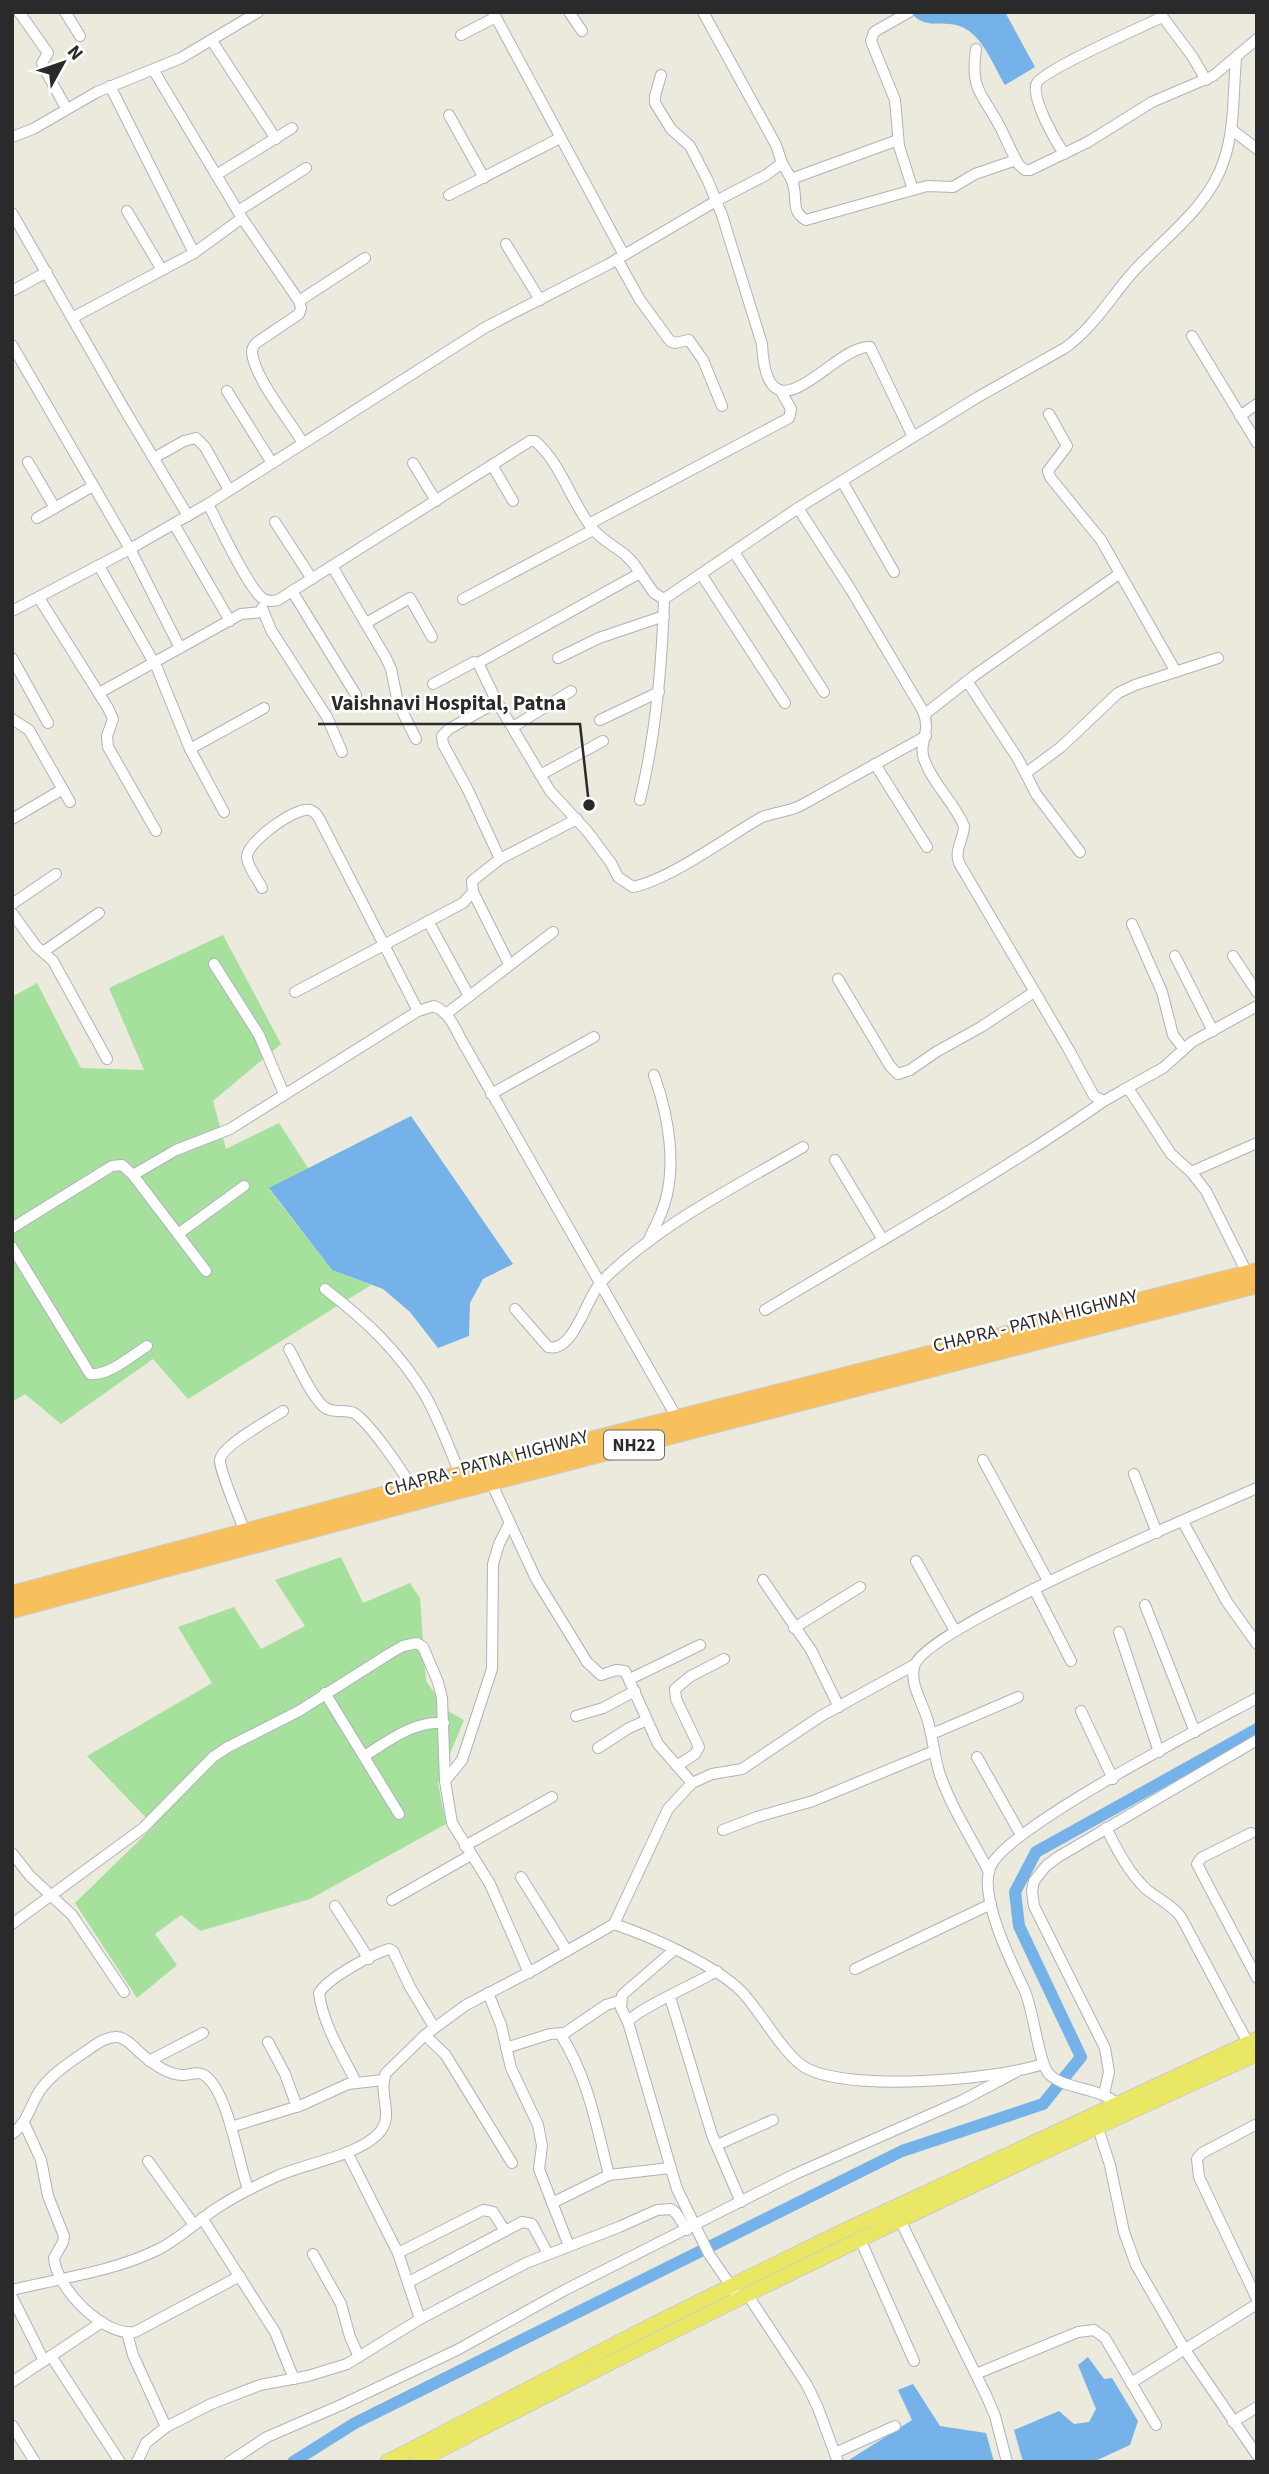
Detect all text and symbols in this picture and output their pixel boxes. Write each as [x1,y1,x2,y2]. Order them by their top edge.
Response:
north arrow [28,28,98,98]
text: N [60,40,89,67]
callout: Vaishnavi Hospital, Patna [318,682,580,724]
text: Vaishnavi Hospital, Patna [331,688,566,718]
street label: CHAPRA - PATNA HIGHWAY [930,1283,1142,1360]
street label: CHAPRA - PATNA HIGHWAY [381,1423,592,1504]
road number: NH22 [604,1430,664,1460]

